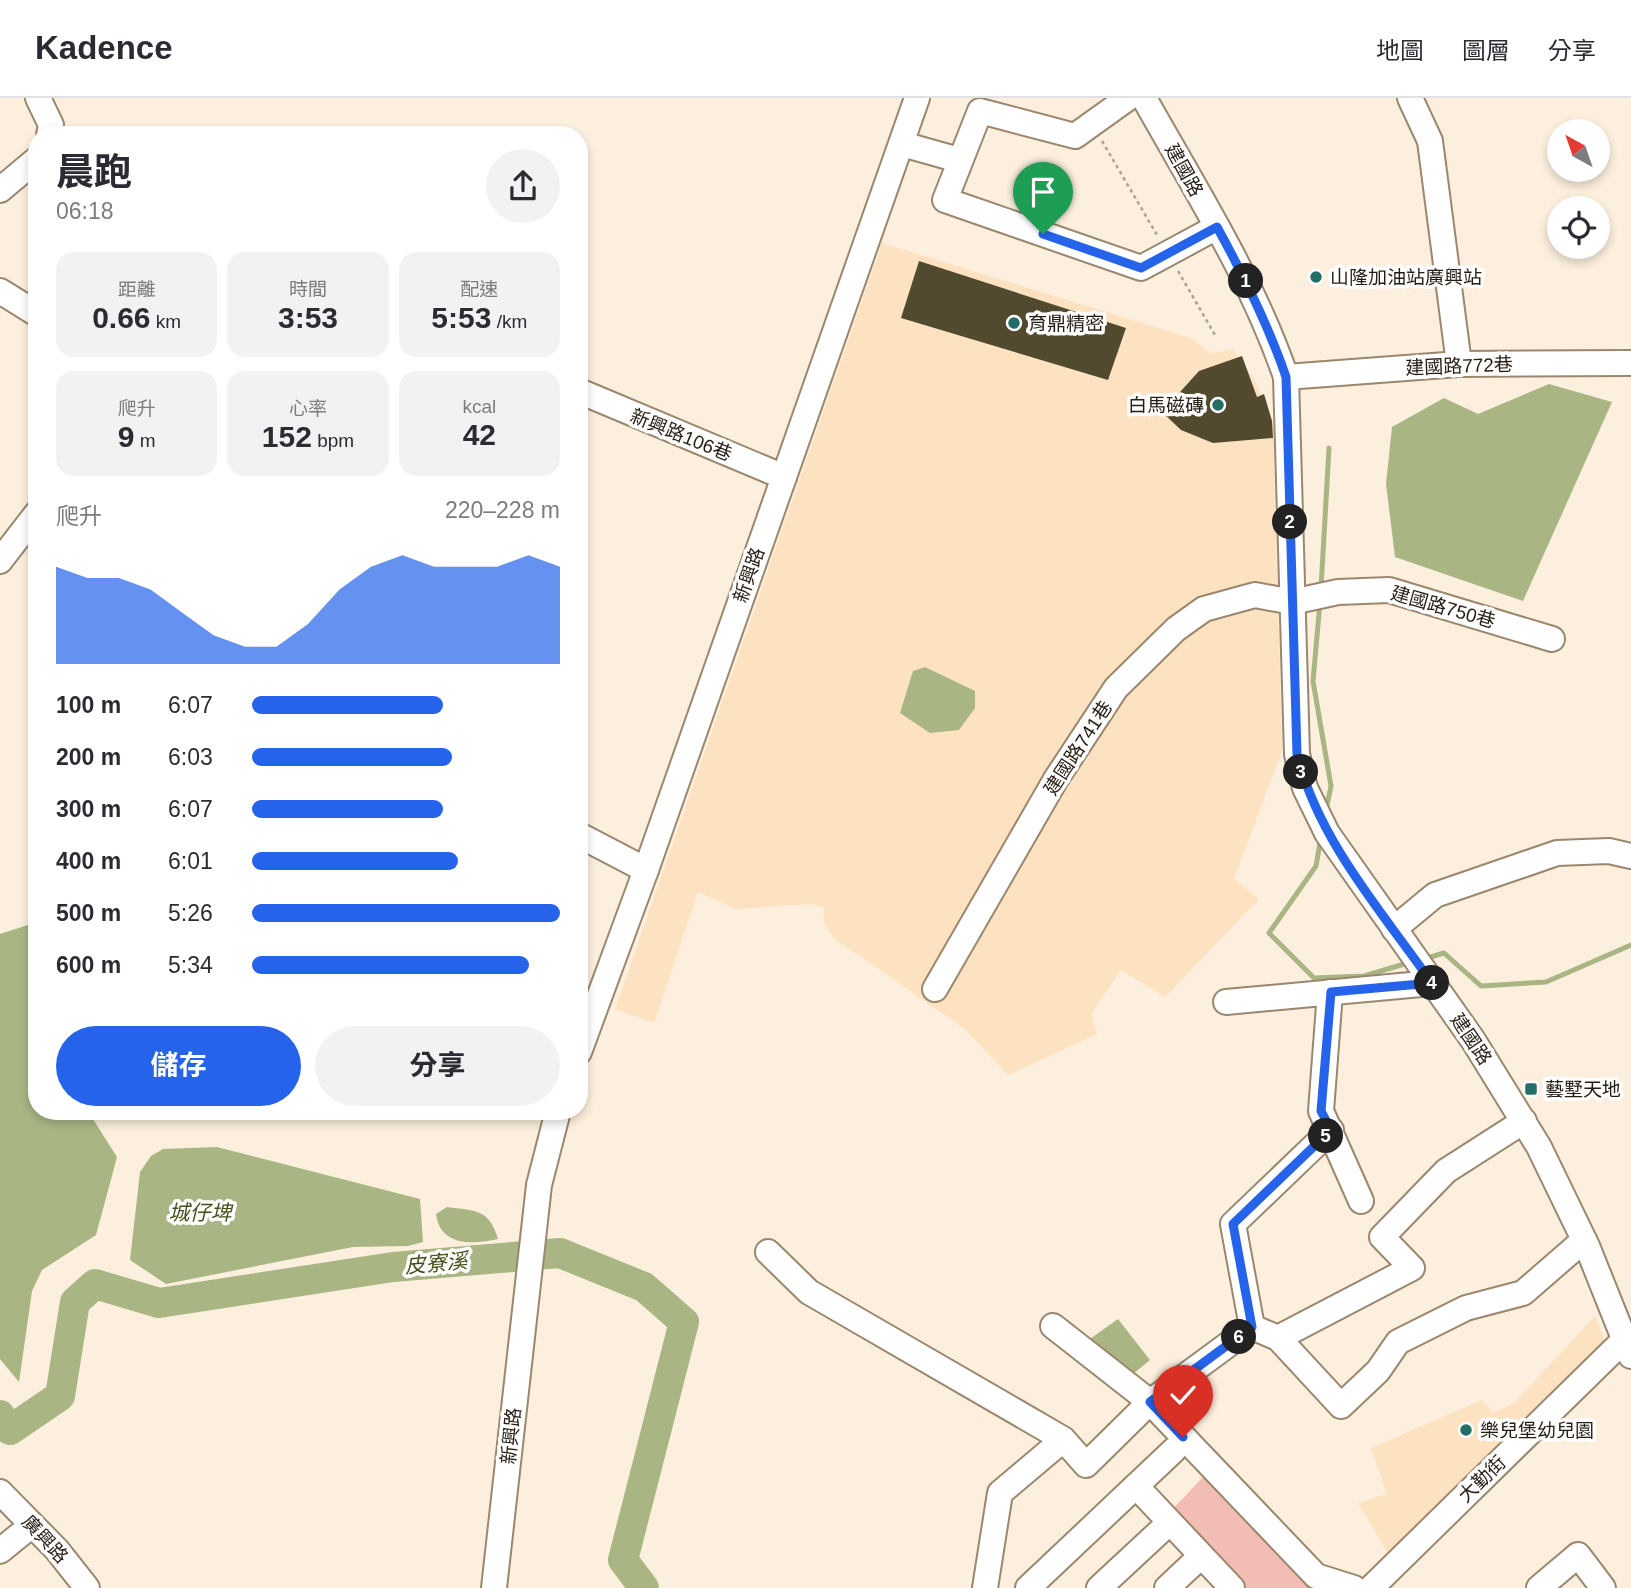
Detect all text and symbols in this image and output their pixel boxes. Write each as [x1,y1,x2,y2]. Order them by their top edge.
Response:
text: Kadence [35,29,173,66]
text: 地圖 [1376,37,1424,64]
text: 圖層 [1462,37,1510,64]
text: 分享 [1548,37,1596,64]
north arrow [1547,119,1610,182]
map controls [1547,119,1610,259]
street label: 建國路 [1161,140,1207,200]
button: share [486,149,560,223]
text: 晨跑 [56,151,132,193]
pin [1013,162,1073,234]
icon: arrive [1024,173,1062,211]
button: locate [1547,196,1610,259]
text: 06:18 [56,198,114,224]
pin: 1 [1228,264,1264,298]
place label: 山隆加油站廣興站 [1330,267,1482,288]
marker: 山隆加油站廣興站 [1308,269,1324,285]
text: 1 [1240,270,1251,291]
text: 距離 [118,279,156,300]
text: 時間 [289,279,327,300]
text: 配速 [460,279,498,300]
text: 0.66 [92,301,151,334]
text: 3:53 [278,301,338,334]
text: 5:53 [431,301,491,334]
text: km [151,311,181,332]
text: /km [491,311,527,332]
place label: 育鼎精密 [1028,313,1104,334]
marker: 育鼎精密 [1006,315,1022,331]
street label: 建國路772巷 [1405,354,1513,378]
place label: 白馬磁磚 [1128,395,1204,416]
text: kcal [462,396,496,417]
marker: 白馬磁磚 [1210,397,1226,413]
text: 爬升 [118,398,156,419]
text: 心率 [289,398,327,419]
street label: 新興路106巷 [627,405,735,465]
text: 42 [463,418,496,451]
text: 9 [118,420,134,453]
text: 152 [262,420,312,453]
text: m [134,430,156,451]
text: bpm [312,430,354,451]
text: 220–228 m [445,497,560,523]
text: 爬升 [56,503,102,529]
pin: 2 [1272,504,1308,540]
text: 2 [1284,511,1295,532]
street label: 新興路 [730,545,768,605]
street label: 建國路750巷 [1388,582,1498,632]
text: 100 m [56,692,121,718]
text: 6:07 [168,692,213,718]
street label: 建國路741巷 [1040,697,1116,799]
text: 200 m [56,744,121,770]
text: 6:03 [168,744,213,770]
pin: 3 [1284,754,1318,790]
text: 3 [1295,761,1306,782]
text: 300 m [56,796,121,822]
text: 6:07 [168,796,213,822]
text: 400 m [56,848,121,874]
text: 6:01 [168,848,213,874]
text: 500 m [56,900,121,926]
text: 5:26 [168,900,213,926]
text: 600 m [56,952,121,978]
text: 5:34 [168,952,213,978]
pin: 4 [1414,966,1450,1001]
text: 4 [1426,972,1437,993]
street label: 建國路 [1446,1009,1496,1069]
button: 儲存 [56,1026,301,1106]
button: 分享 [315,1026,560,1106]
place label: 藝墅天地 [1545,1079,1621,1100]
marker: 藝墅天地 [1523,1081,1539,1097]
pin: 5 [1308,1118,1344,1154]
text: 5 [1320,1125,1331,1146]
water label: 城仔埤 [169,1201,234,1224]
water label: 皮寮溪 [404,1249,471,1277]
pin: 6 [1222,1320,1256,1354]
text: 6 [1233,1326,1244,1347]
pin [1153,1365,1213,1437]
icon: check [1164,1376,1202,1414]
street label: 新興路 [498,1407,524,1465]
place label: 樂兒堡幼兒園 [1480,1420,1594,1441]
marker: 樂兒堡幼兒園 [1458,1422,1474,1438]
street label: 大勤街 [1454,1452,1510,1506]
street label: 廣興路 [18,1511,72,1567]

